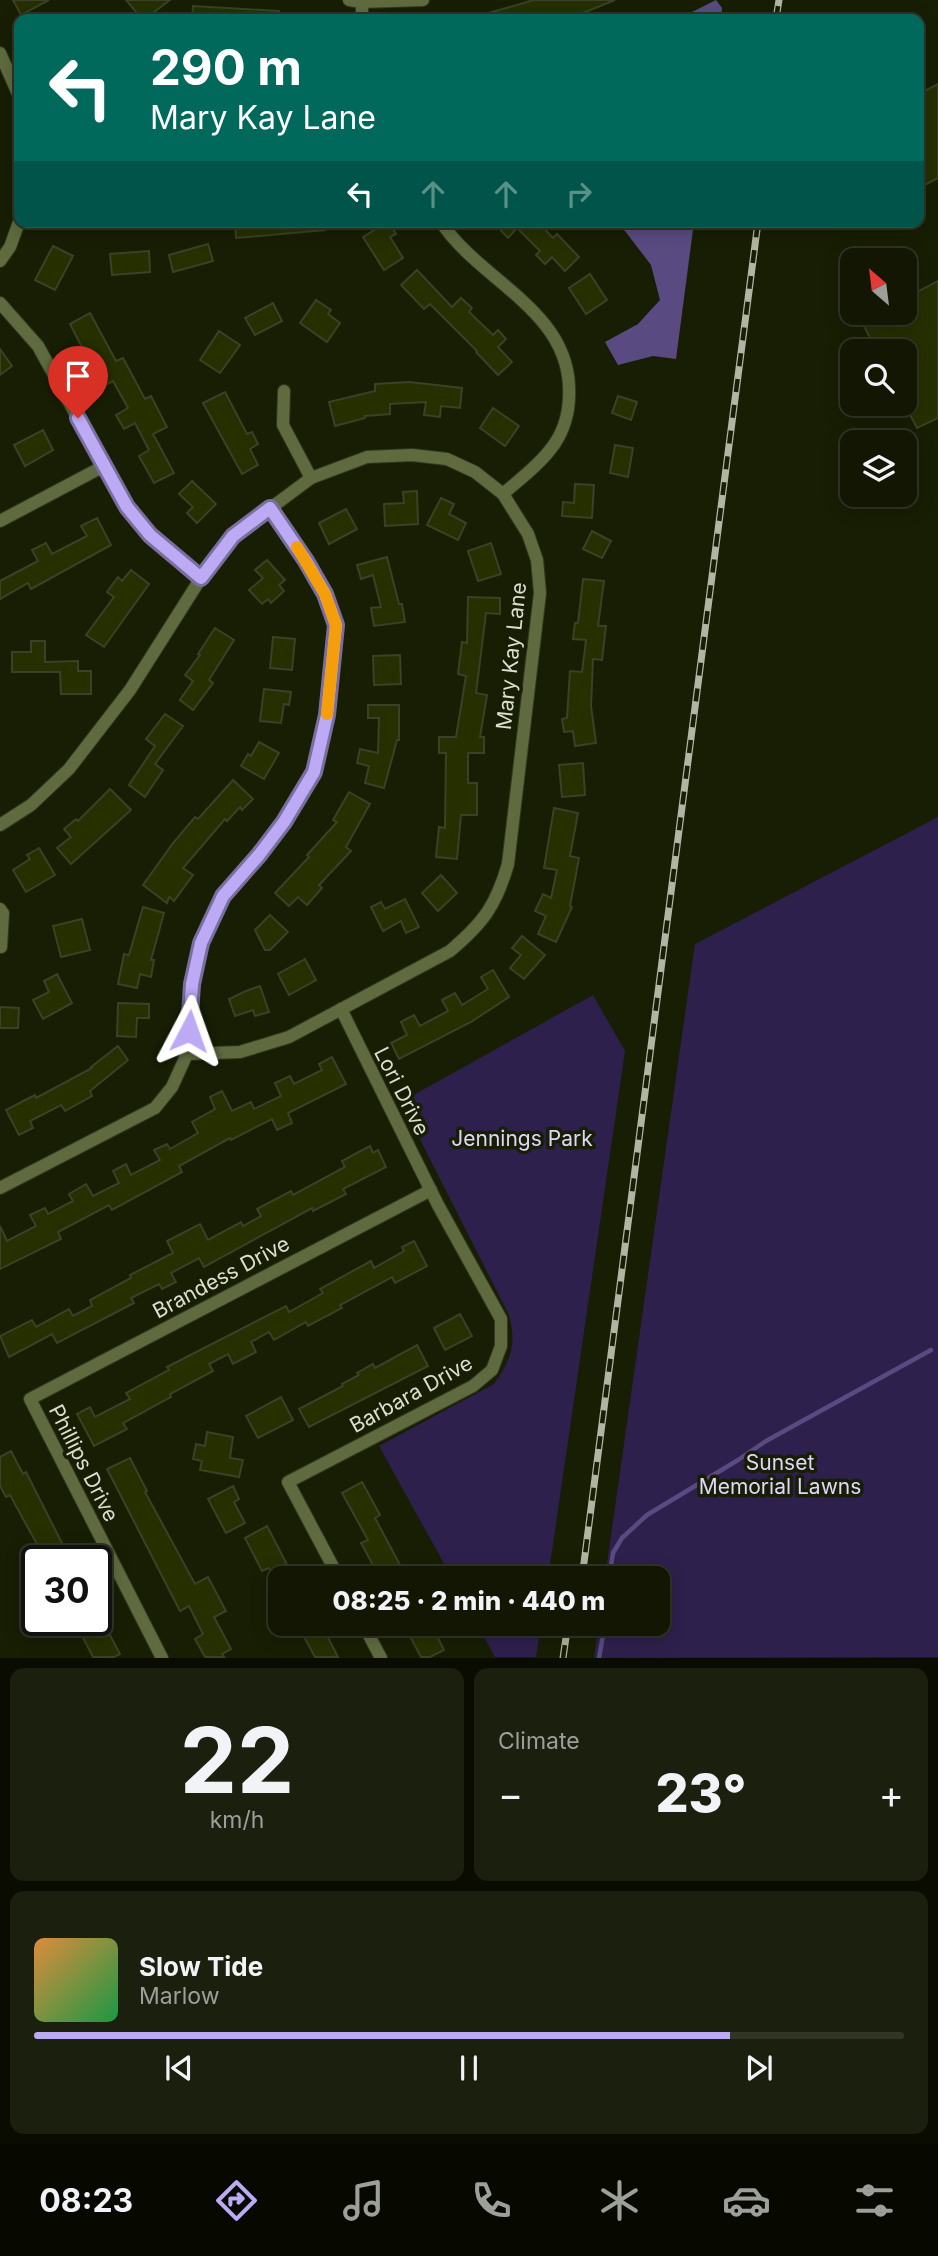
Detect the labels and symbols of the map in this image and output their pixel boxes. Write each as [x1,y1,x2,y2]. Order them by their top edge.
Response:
north arrow [840,248,917,326]
pin [48,346,108,418]
street label: Mary Kay Lane [491,581,531,731]
position arrow [152,994,226,1068]
street label: Lori Drive [369,1043,435,1139]
park label: Jennings Park [451,1126,593,1151]
street label: Brandess Drive [148,1230,294,1324]
street label: Barbara Drive [345,1350,477,1438]
street label: Phillips Drive [44,1400,124,1526]
park label: Sunset Memorial Lawns [699,1450,861,1499]
speed limit sign: 30 [21,1545,112,1636]

